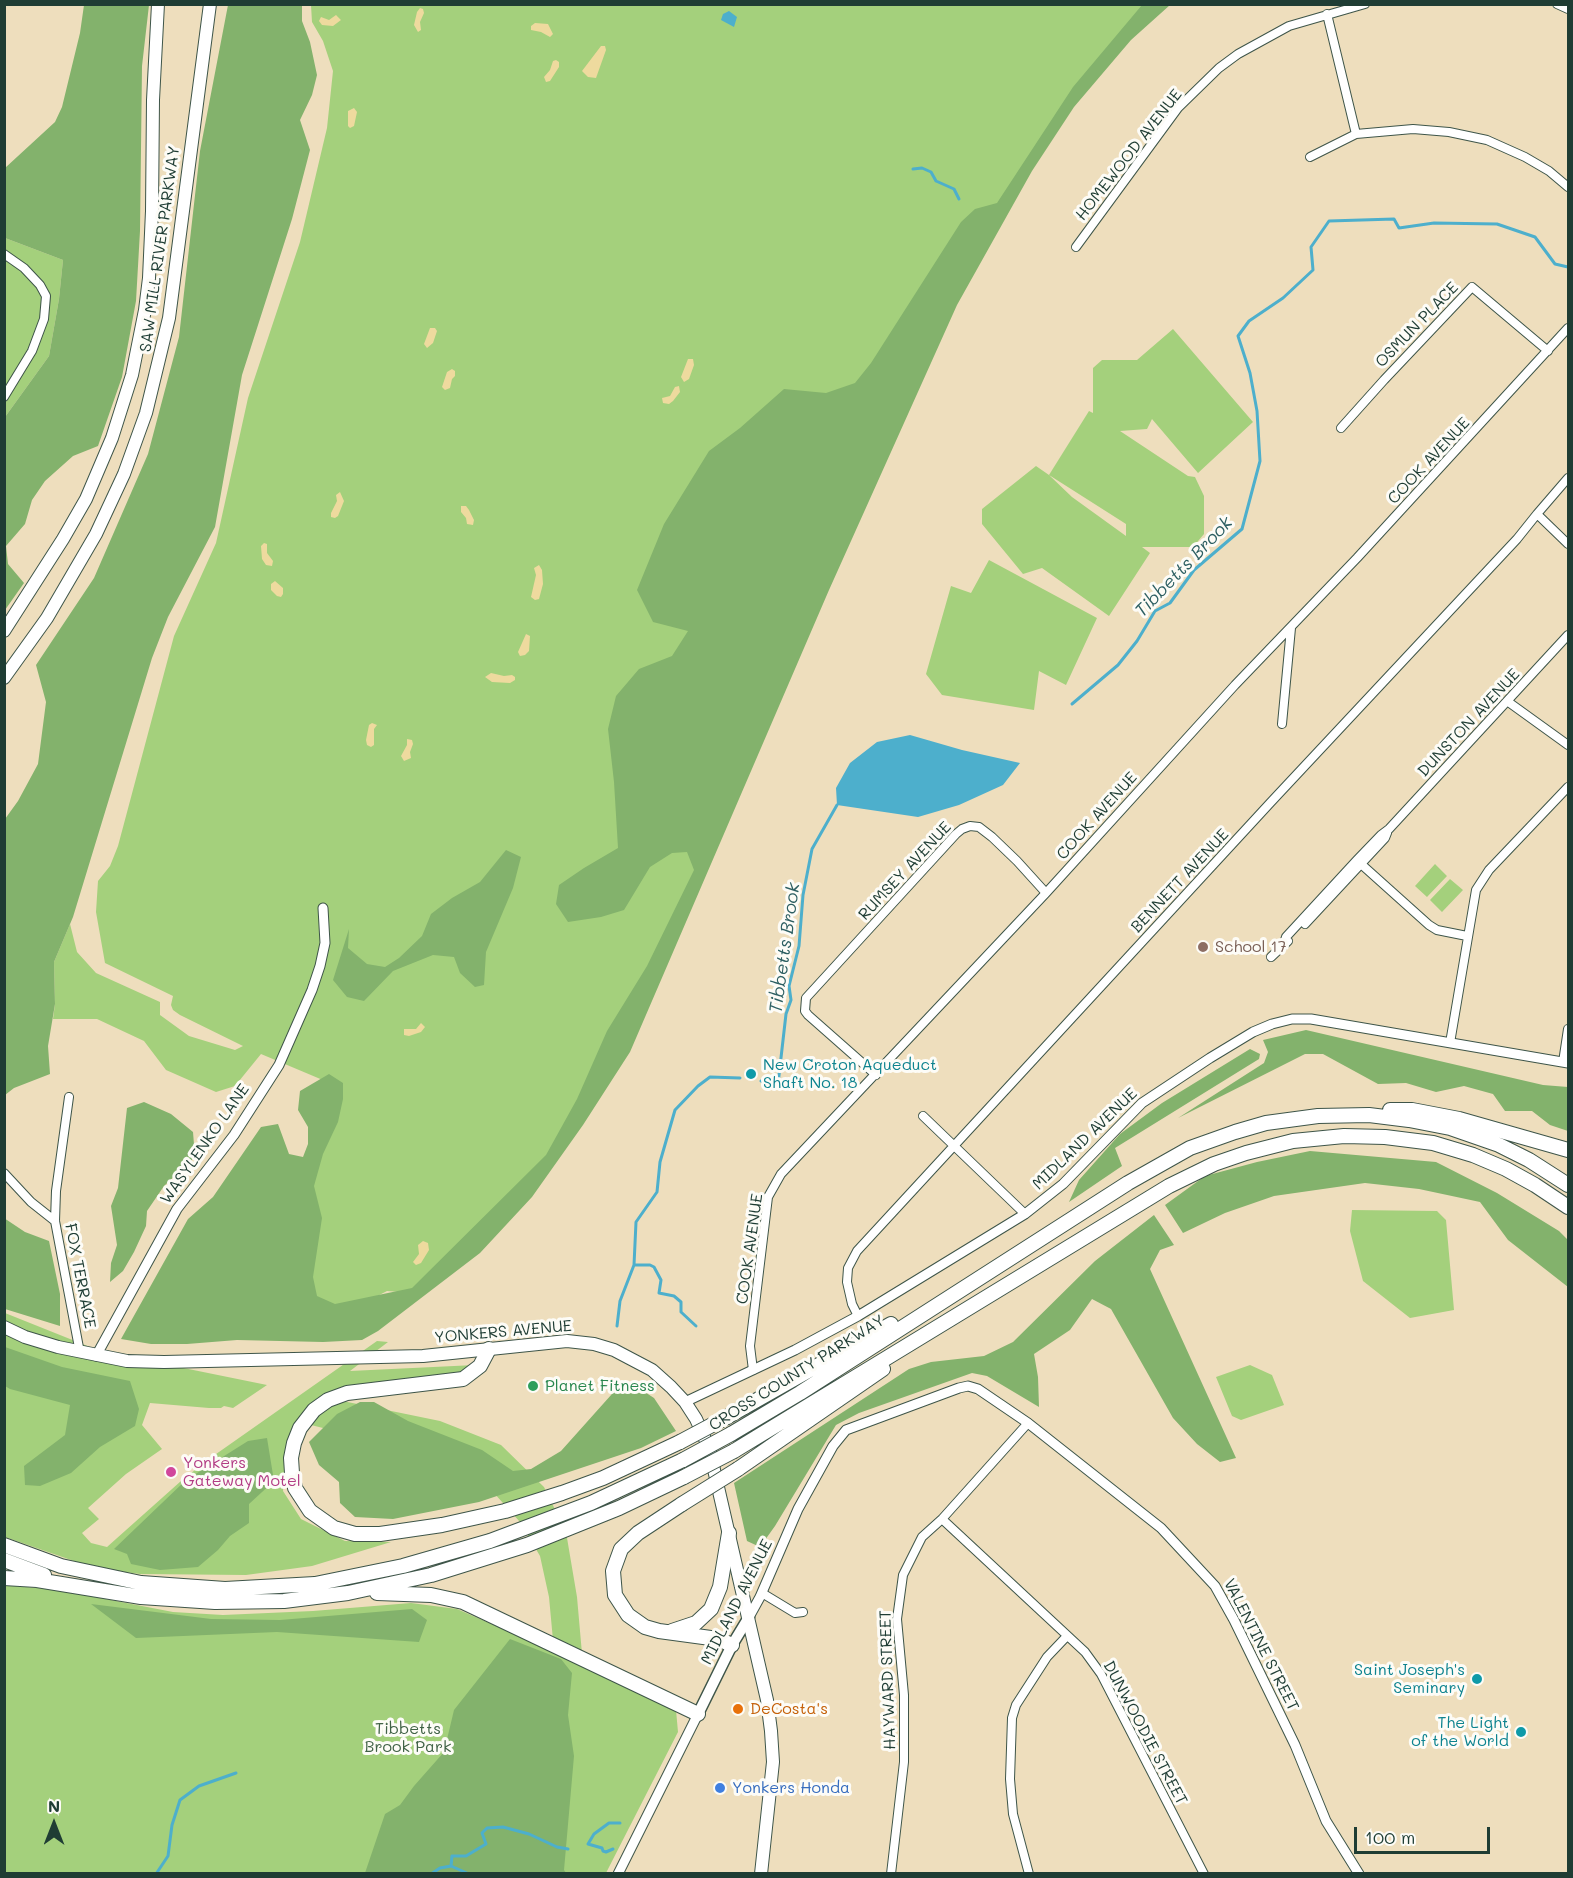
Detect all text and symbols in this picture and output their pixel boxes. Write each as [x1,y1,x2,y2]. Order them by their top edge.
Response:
street label: HOMEWOOD AVENUE [1072,86,1186,224]
street label: SAW MILL RIVER PARKWAY [136,145,184,353]
street label: OSMUN PLACE [1372,278,1462,372]
street label: COOK AVENUE [1384,414,1474,508]
water label: Tibbetts Brook [1131,512,1237,622]
street label: DUNSTON AVENUE [1414,665,1524,781]
street label: COOK AVENUE [1053,768,1141,864]
street label: RUMSEY AVENUE [855,818,955,924]
street label: BENNETT AVENUE [1127,825,1233,937]
water label: Tibbetts Brook [765,882,805,1014]
place label: School 17 [1215,937,1287,957]
marker: School 17 [1196,940,1210,954]
place label: New Croton Aqueduct Shaft No. 18 [763,1055,937,1093]
marker: New Croton Aqueduct Shaft No. 18 [744,1067,758,1081]
street label: WASYLENKO LANE [156,1080,254,1208]
street label: MIDLAND AVENUE [1029,1084,1141,1194]
street label: COOK AVENUE [733,1193,767,1305]
street label: FOX TERRACE [60,1222,100,1330]
street label: CROSS COUNTY PARKWAY [706,1311,888,1435]
street label: YONKERS AVENUE [433,1316,573,1348]
place label: Planet Fitness [545,1376,655,1396]
marker: Planet Fitness [526,1379,540,1393]
place label: Yonkers Gateway Motel [183,1453,301,1491]
marker: Yonkers Gateway Motel [164,1465,178,1479]
street label: MIDLAND AVENUE [697,1536,777,1668]
street label: VALENTINE STREET [1219,1576,1303,1714]
street label: HAYWARD STREET [876,1610,900,1750]
street label: DUNWOODIE STREET [1099,1658,1191,1808]
place label: Saint Joseph's Seminary [1354,1660,1465,1698]
marker: Saint Joseph's Seminary [1470,1672,1484,1686]
place label: DeCosta's [750,1699,828,1719]
marker: DeCosta's [731,1702,745,1716]
place label: The Light of the World [1411,1713,1509,1751]
park label: Tibbetts Brook Park [365,1719,451,1757]
marker: The Light of the World [1514,1725,1528,1739]
place label: Yonkers Honda [732,1778,850,1798]
marker: Yonkers Honda [713,1781,727,1795]
north arrow [24,1794,84,1854]
text: N [48,1795,60,1816]
scale bar [1357,1815,1494,1853]
text: 100 m [1365,1825,1415,1849]

